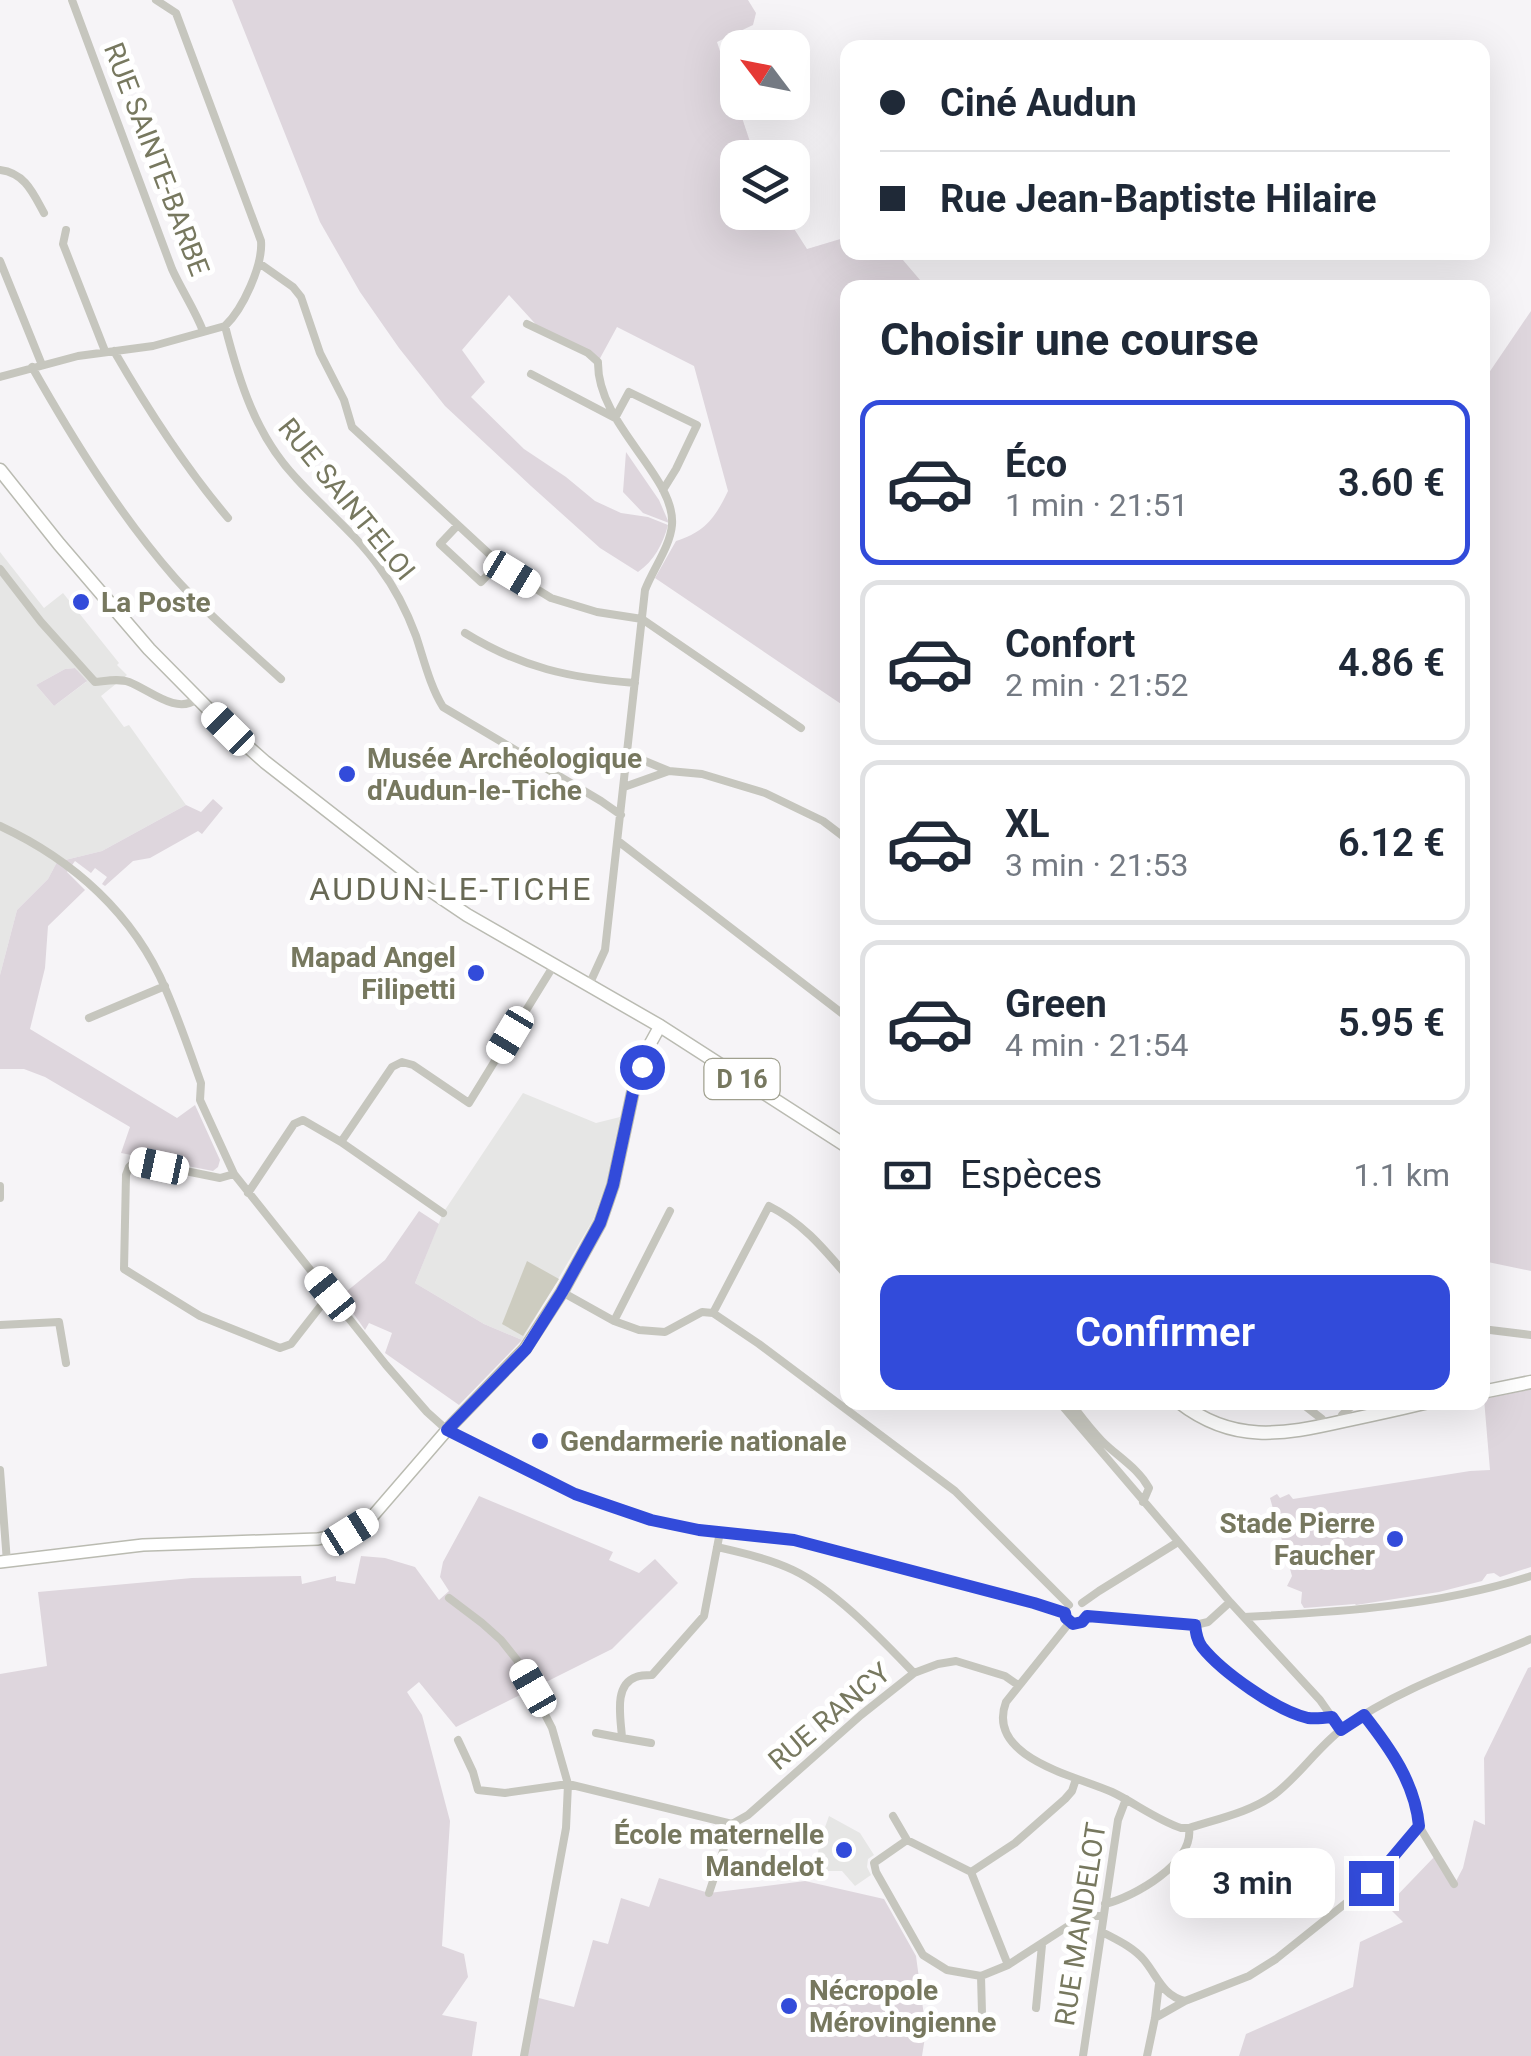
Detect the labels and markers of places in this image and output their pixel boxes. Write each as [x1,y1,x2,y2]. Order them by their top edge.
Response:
place label: La Poste [101,586,211,619]
marker: La Poste [70,591,92,613]
place label: Musée Archéologique d'Audun-le-Tiche [367,742,642,807]
marker: Musée Archéologique d'Audun-le-Tiche [336,763,358,785]
place label: Mapad Angel Filipetti [290,941,456,1006]
marker: Mapad Angel Filipetti [465,962,487,984]
place label: Gendarmerie nationale [560,1425,847,1458]
marker: Gendarmerie nationale [529,1430,551,1452]
place label: Stade Pierre Faucher [1220,1507,1375,1572]
marker: Stade Pierre Faucher [1384,1528,1406,1550]
place label: École maternelle Mandelot [614,1818,824,1883]
marker: École maternelle Mandelot [833,1839,855,1861]
place label: Nécropole Mérovingienne [809,1974,996,2039]
marker: Nécropole Mérovingienne [778,1995,800,2017]

